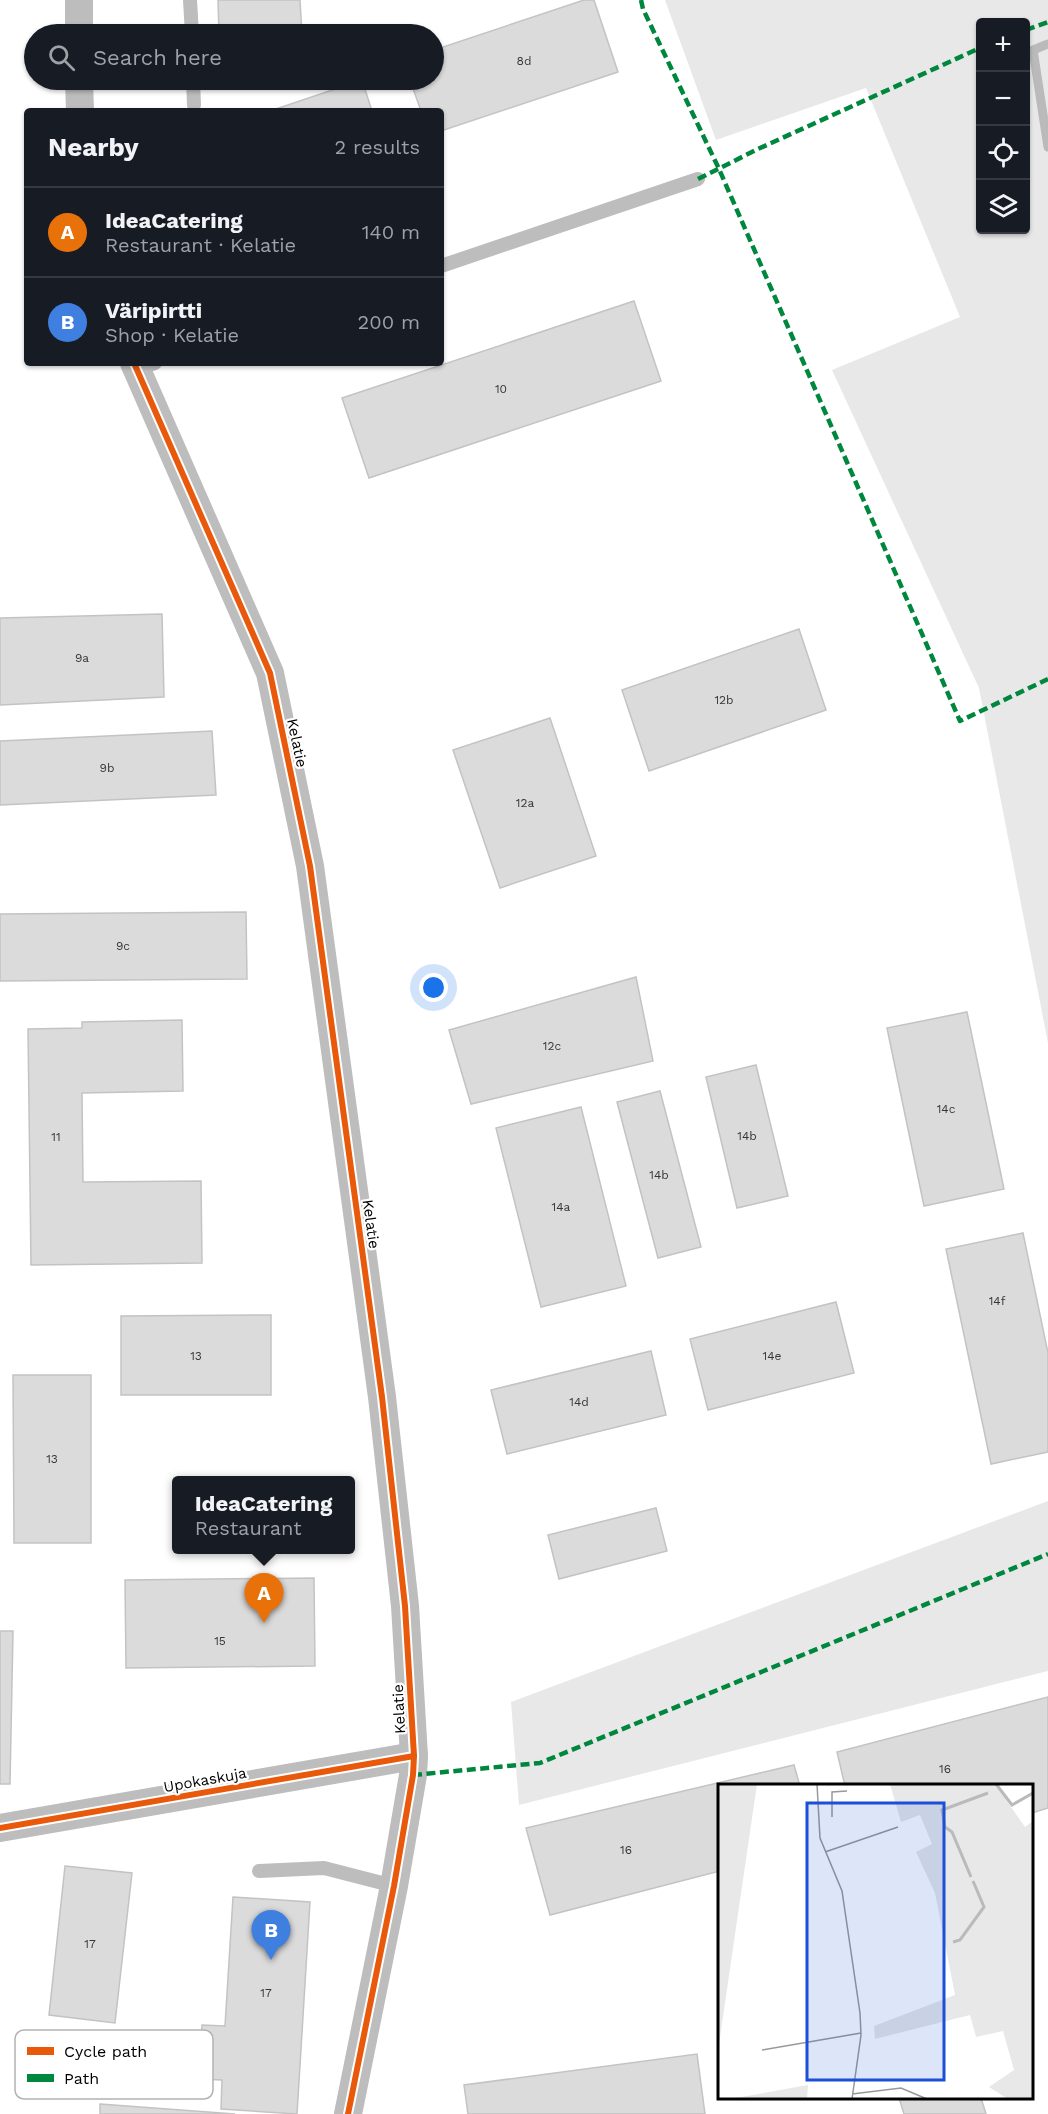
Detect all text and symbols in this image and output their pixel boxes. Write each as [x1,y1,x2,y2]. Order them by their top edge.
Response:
map controls [976,18,1030,234]
button: + [976,18,1030,72]
search box [24,24,444,90]
icon: search [45,41,78,74]
text: Search here [93,45,222,70]
house number: 8d [517,54,531,68]
button: − [976,72,1030,126]
button: locate [976,126,1030,180]
text: Nearby [48,132,139,162]
text: 2 results [335,135,420,159]
button: layers [976,180,1030,234]
text: IdeaCatering [105,208,243,233]
text: A [61,220,74,244]
text: 140 m [362,220,420,244]
text: Restaurant · Kelatie [105,233,296,257]
text: Väripirtti [105,298,202,323]
text: B [61,310,74,334]
text: 200 m [358,310,420,334]
text: Shop · Kelatie [105,323,239,347]
house number: 10 [495,382,507,396]
house number: 9a [75,651,89,665]
house number: 12b [714,693,734,707]
street label: Kelatie [283,717,311,769]
house number: 9b [100,761,114,775]
house number: 12a [516,796,534,810]
house number: 9c [116,939,130,953]
your location [419,973,448,1002]
house number: 12c [543,1039,561,1053]
house number: 14c [937,1102,956,1116]
house number: 14b [737,1129,757,1143]
house number: 11 [51,1130,61,1144]
house number: 14b [649,1168,669,1182]
street label: Kelatie [359,1198,383,1250]
house number: 14a [552,1200,571,1214]
house number: 14f [989,1294,1006,1308]
house number: 13 [190,1349,202,1363]
house number: 14e [763,1349,782,1363]
house number: 14d [569,1395,589,1409]
house number: 13 [46,1452,58,1466]
popup [172,1476,355,1554]
text: IdeaCatering [195,1491,332,1516]
text: Restaurant [195,1516,302,1540]
pin: A [244,1574,284,1623]
house number: 15 [214,1634,226,1648]
street label: Kelatie [389,1684,409,1734]
house number: 16 [939,1762,951,1776]
street label: Upokaskuja [162,1764,248,1796]
inset map [718,1784,1033,2099]
house number: 16 [620,1843,632,1857]
pin: B [252,1910,290,1960]
house number: 17 [84,1937,96,1951]
house number: 17 [260,1986,272,2000]
legend [15,2030,213,2099]
text: Cycle path [64,2042,147,2061]
text: Path [64,2069,99,2088]

